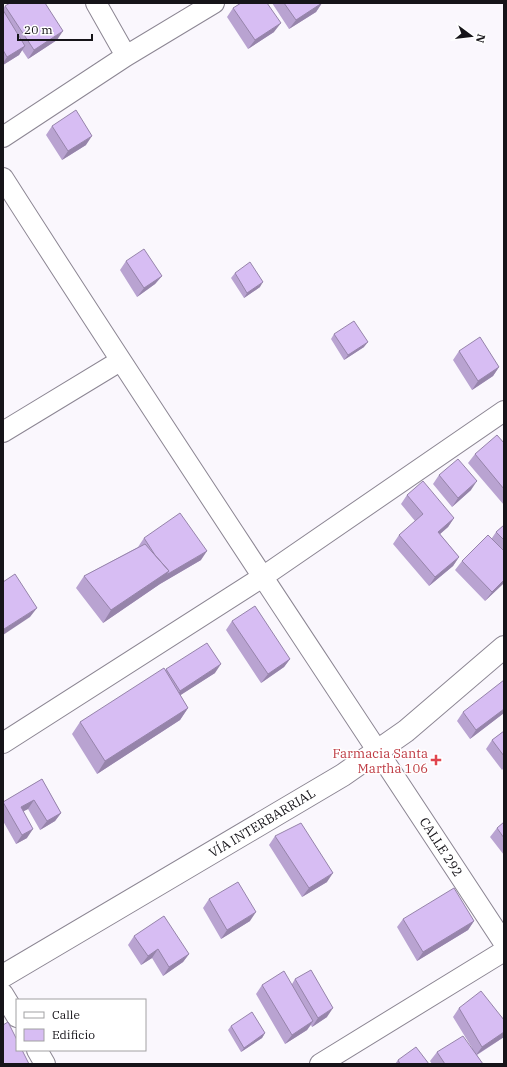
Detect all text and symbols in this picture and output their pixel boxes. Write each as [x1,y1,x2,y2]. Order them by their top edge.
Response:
scale bar [18,16,92,42]
north arrow [451,16,491,56]
text: 20 m [24,22,53,37]
text: N [473,33,489,45]
place label: Farmacia Santa Martha 106 [332,745,428,777]
marker: Farmacia Santa Martha 106 [431,755,441,765]
street label: VÍA INTERBARRIAL [206,784,319,861]
street label: CALLE 292 [416,814,466,880]
legend [16,999,146,1051]
text: Calle [52,1007,80,1022]
text: Edificio [52,1027,95,1042]

